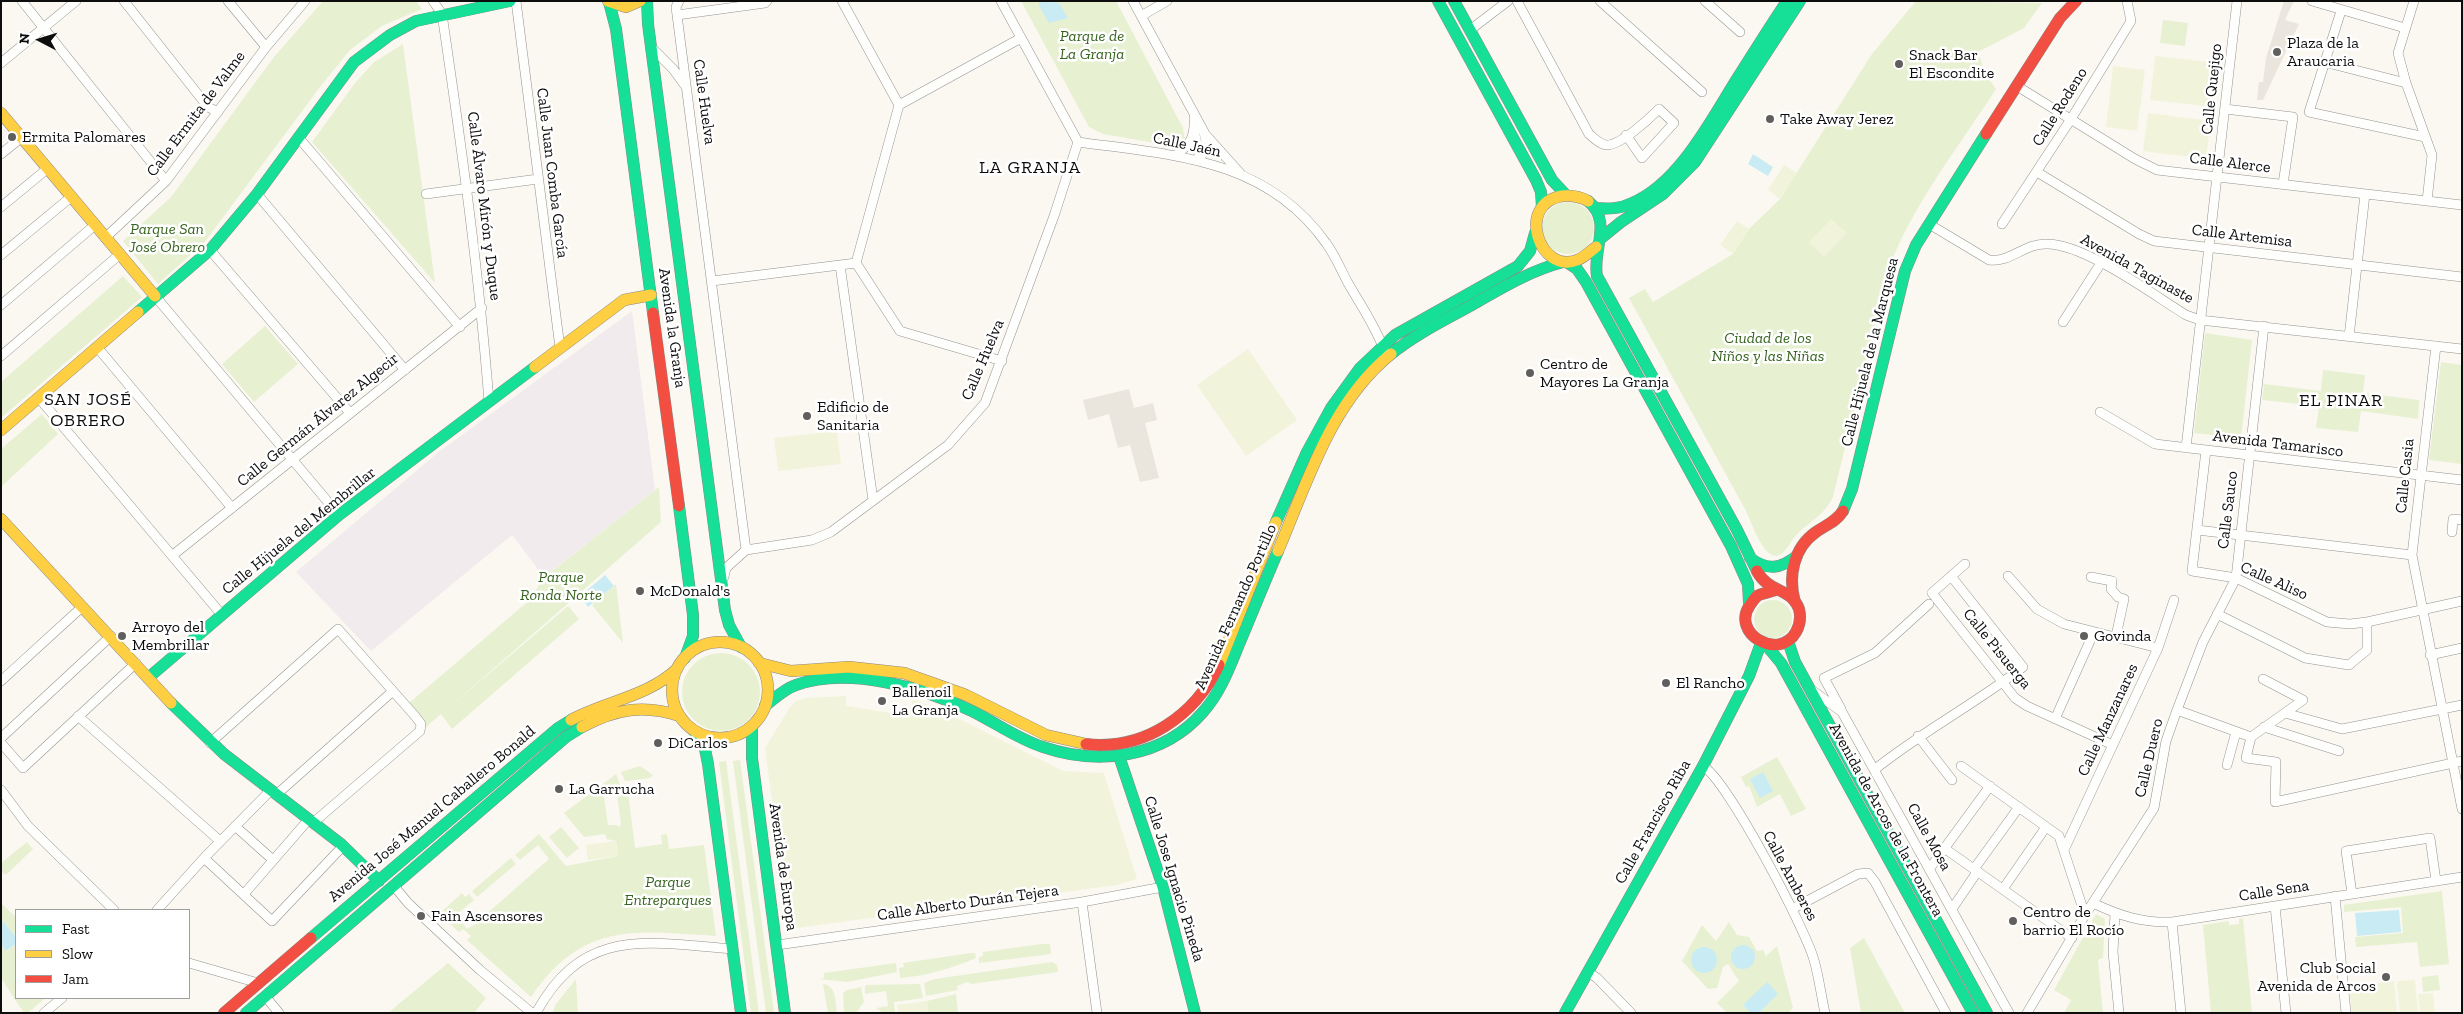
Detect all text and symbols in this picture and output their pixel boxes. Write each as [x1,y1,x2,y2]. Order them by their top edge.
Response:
north arrow [15,15,65,65]
park label: Parque de La Granja [1060,26,1124,64]
text: N [16,33,33,45]
place label: Plaza de la Araucaria [2287,33,2359,71]
street label: Calle Quejigo [2198,43,2226,135]
place label: Snack Bar El Escondite [1909,45,1994,83]
marker: Plaza de la Araucaria [2271,46,2283,58]
street label: Calle Ermita de Valme [143,48,249,180]
street label: Calle Huelva [689,58,719,146]
marker: Snack Bar El Escondite [1893,58,1905,70]
street label: Calle Rodeno [2028,64,2092,150]
street label: Calle Juan Comba García [532,87,572,259]
place label: Take Away Jerez [1780,109,1894,129]
street label: Calle Álvaro Mirón y Duque [463,111,505,301]
marker: Take Away Jerez [1764,113,1776,125]
place label: Ermita Palomares [22,127,146,147]
street label: Calle Jaén [1151,128,1223,162]
marker: Ermita Palomares [6,131,18,143]
street label: Calle Alerce [2188,149,2272,177]
district label: LA GRANJA [978,157,1082,179]
park label: Parque San José Obrero [129,219,205,257]
street label: Calle Artemisa [2191,220,2293,252]
street label: Avenida Taginaste [2077,230,2197,308]
street label: Calle Hijuela de la Marquesa [1837,255,1903,449]
street label: Avenida la Granja [654,267,690,389]
street label: Calle Huelva [957,317,1009,403]
park label: Ciudad de los Niños y las Niñas [1712,328,1824,366]
street label: Calle Germán Álvarez Algecir [233,349,403,491]
place label: Centro de Mayores La Granja [1540,354,1669,392]
marker: Centro de Mayores La Granja [1524,367,1536,379]
district label: SAN JOSÉ OBRERO [43,389,133,432]
district label: EL PINAR [2298,390,2384,412]
place label: Edificio de Sanitaria [817,397,889,435]
marker: Edificio de Sanitaria [801,410,813,422]
street label: Avenida Tamarisco [2212,426,2344,462]
street label: Calle Casia [2392,438,2418,514]
street label: Calle Hijuela del Membrillar [218,463,380,599]
street label: Calle Sauco [2214,470,2242,550]
street label: Avenida Fernando Portillo [1191,521,1281,693]
street label: Calle Aliso [2237,558,2311,604]
park label: Parque Ronda Norte [520,567,602,605]
place label: McDonald's [650,581,730,601]
marker: McDonald's [634,585,646,597]
street label: Calle Pisuerga [1959,605,2035,693]
place label: Arroyo del Membrillar [132,617,210,655]
place label: Govinda [2094,626,2151,646]
marker: Arroyo del Membrillar [116,630,128,642]
marker: Govinda [2078,630,2090,642]
street label: Calle Manzanares [2074,661,2142,779]
place label: El Rancho [1676,673,1745,693]
marker: El Rancho [1660,677,1672,689]
place label: Ballenoil La Granja [892,682,959,720]
marker: Ballenoil La Granja [876,695,888,707]
street label: Calle Duero [2131,717,2167,799]
street label: Avenida de Arcos de la Frontera [1825,720,1947,920]
street label: Avenida José Manuel Caballero Bonald [325,722,539,906]
place label: DiCarlos [668,733,728,753]
marker: DiCarlos [652,737,664,749]
street label: Calle Francisco Riba [1611,757,1695,887]
place label: La Garrucha [569,779,654,799]
marker: La Garrucha [553,783,565,795]
street label: Calle Jose Ignacio Pineda [1140,794,1208,964]
street label: Calle Mosa [1903,800,1955,874]
street label: Avenida de Europa [765,802,801,932]
street label: Calle Amberes [1758,828,1822,924]
park label: Parque Entreparques [624,872,712,910]
street label: Calle Sena [2238,876,2310,906]
street label: Calle Alberto Durán Tejera [876,881,1060,925]
place label: Centro de barrio El Rocío [2023,902,2124,940]
place label: Fain Ascensores [431,906,543,926]
legend [15,909,190,999]
marker: Fain Ascensores [415,910,427,922]
marker: Centro de barrio El Rocío [2007,915,2019,927]
text: Fast [62,920,90,938]
text: Slow [62,945,93,963]
place label: Club Social Avenida de Arcos [2258,958,2376,996]
text: Jam [62,970,89,988]
marker: Club Social Avenida de Arcos [2380,971,2392,983]

